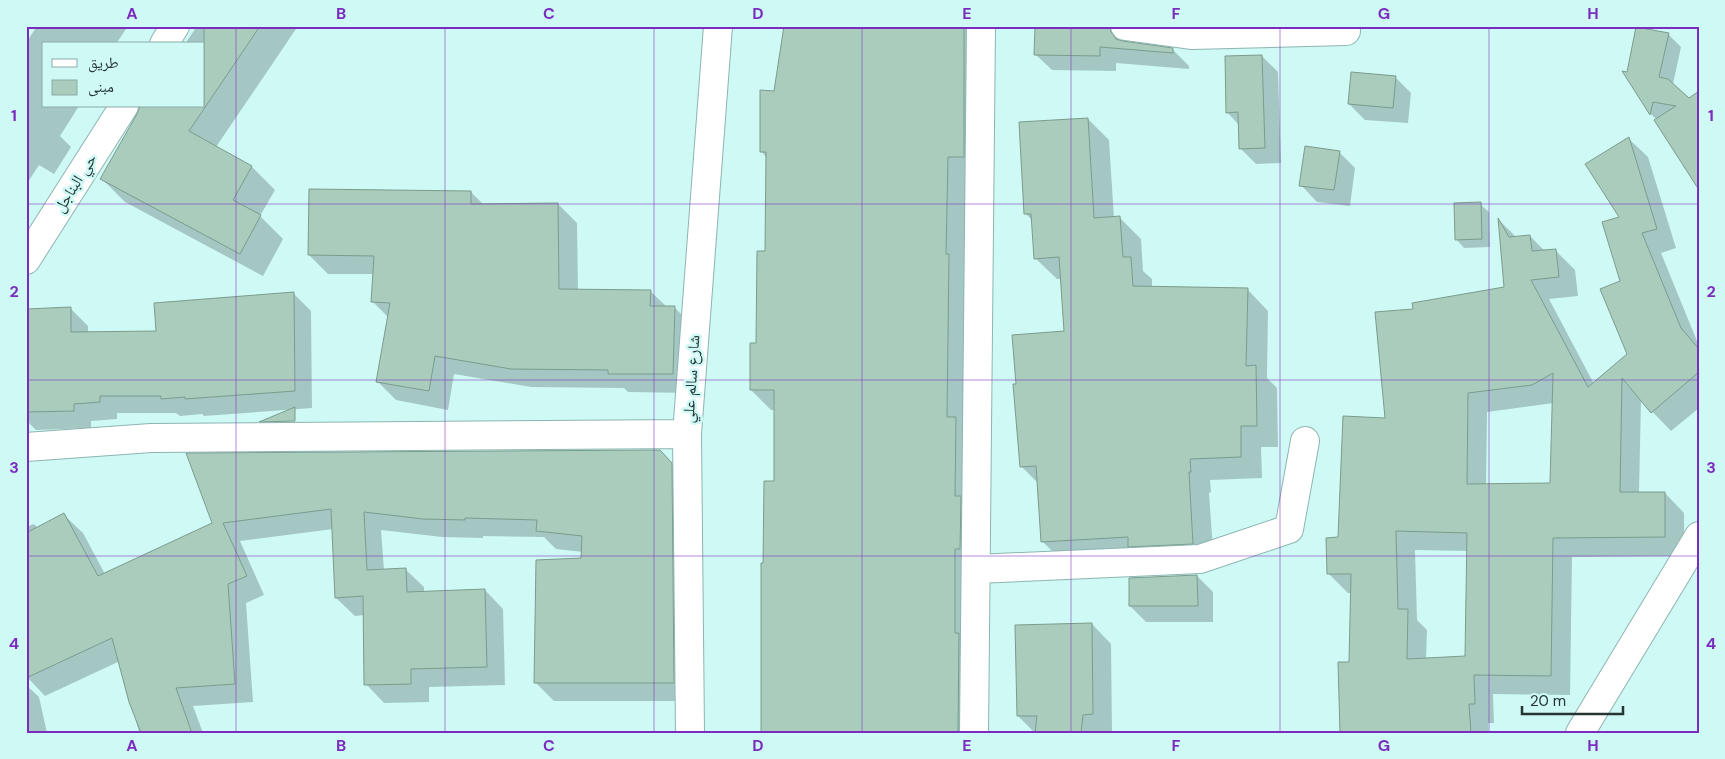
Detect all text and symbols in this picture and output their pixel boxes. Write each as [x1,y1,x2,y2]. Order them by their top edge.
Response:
text: A [126,3,138,24]
text: B [336,3,346,24]
text: C [543,3,555,24]
text: D [752,3,764,24]
text: E [962,3,972,24]
text: F [1172,3,1181,24]
text: G [1378,3,1390,24]
text: H [1587,3,1599,24]
legend [42,42,205,108]
text: طريق [88,53,119,73]
text: مبنى [88,77,114,97]
text: 1 [11,105,17,126]
text: 1 [1708,105,1714,126]
street label: حي البناجل [49,150,103,217]
text: 2 [9,281,19,302]
text: 2 [1706,281,1716,302]
street label: شارع سالم علي [677,334,707,424]
text: 3 [9,457,19,478]
text: 3 [1706,457,1716,478]
text: 4 [9,633,19,654]
text: 4 [1706,633,1716,654]
scale bar [1522,684,1624,716]
text: 20 m [1530,691,1566,711]
text: A [126,735,138,756]
text: B [336,735,346,756]
text: C [543,735,555,756]
text: D [752,735,764,756]
text: E [962,735,972,756]
text: F [1172,735,1181,756]
text: G [1378,735,1390,756]
text: H [1587,735,1599,756]

